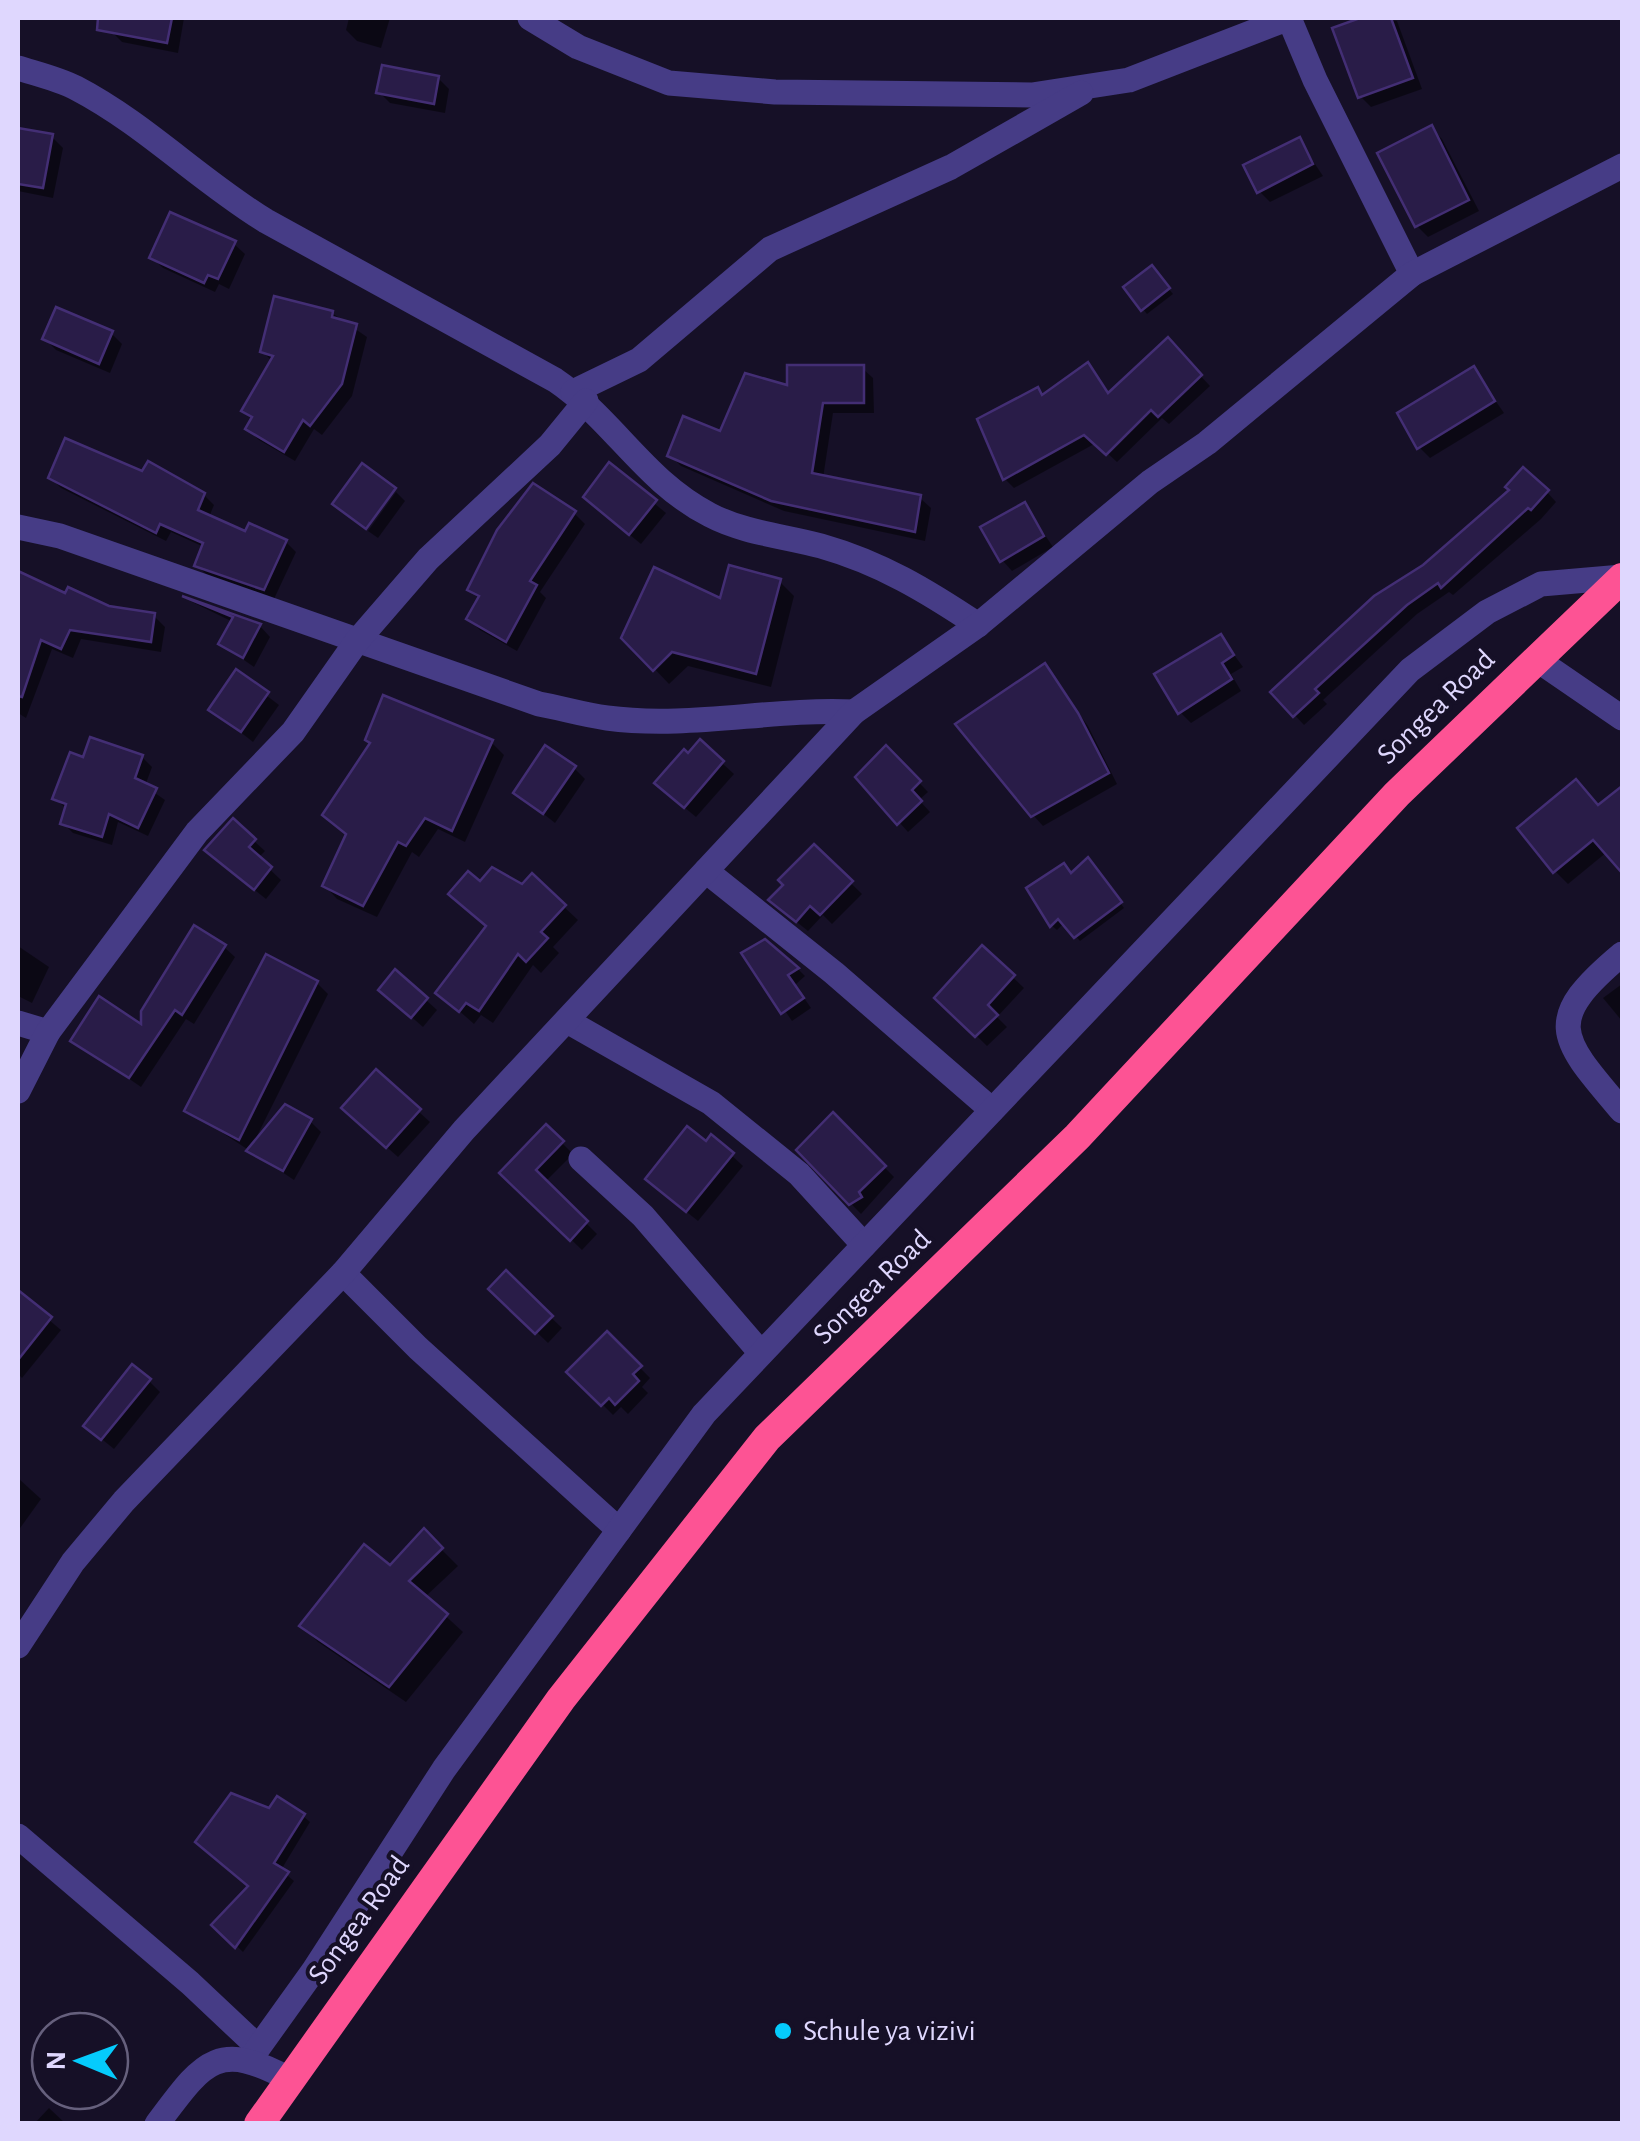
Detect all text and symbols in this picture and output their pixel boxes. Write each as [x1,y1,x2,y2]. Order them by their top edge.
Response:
street label: Songea Road [1371,644,1501,770]
street label: Songea Road [807,1224,937,1350]
street label: Songea Road [303,1850,415,1990]
north arrow [30,2011,130,2111]
place label: Schule ya vizivi [803,2016,976,2046]
marker: Schule ya vizivi [772,2020,794,2042]
text: N [43,2051,71,2071]

